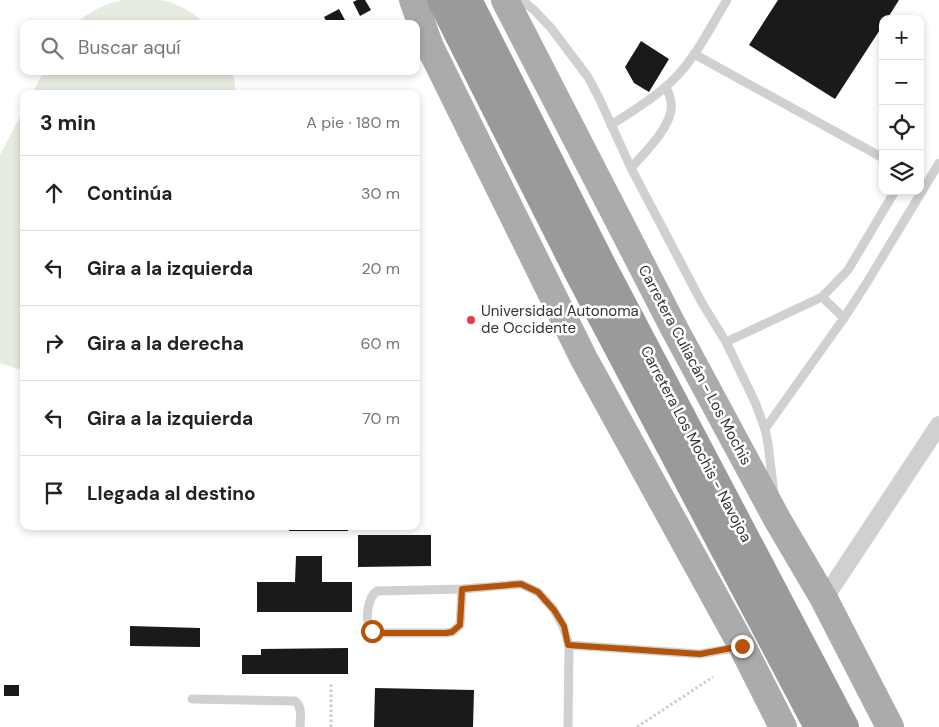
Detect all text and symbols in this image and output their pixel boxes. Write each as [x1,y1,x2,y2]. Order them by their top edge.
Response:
map controls [879,15,924,195]
button: + [879,15,924,60]
search box [20,20,420,75]
icon: search [38,34,66,62]
text: Buscar aquí [78,35,181,60]
button: − [879,60,924,105]
button: locate [879,105,924,150]
text: 3 min [40,109,96,137]
text: A pie · 180 m [306,112,400,133]
button: layers [879,150,924,195]
icon: ahead [40,179,68,207]
text: Continúa [87,181,172,206]
text: 30 m [361,183,400,204]
icon: left [40,254,68,282]
text: Gira a la izquierda [87,256,253,281]
text: 20 m [361,258,400,279]
street label: Carretera Culiacán - Los Mochis [634,262,756,468]
place label: Universidad Autonoma de Occidente [481,301,639,338]
marker: Universidad Autonoma de Occidente [465,314,477,326]
icon: right [40,329,68,357]
text: Gira a la derecha [87,331,244,356]
text: 60 m [360,333,400,354]
street label: Carretera Los Mochis - Navojoa [636,343,756,545]
icon: left [40,404,68,432]
text: Gira a la izquierda [87,406,253,431]
text: 70 m [362,408,400,429]
icon: arrive [40,479,68,507]
text: Llegada al destino [87,481,256,506]
route start [361,620,384,643]
route end [731,635,754,658]

